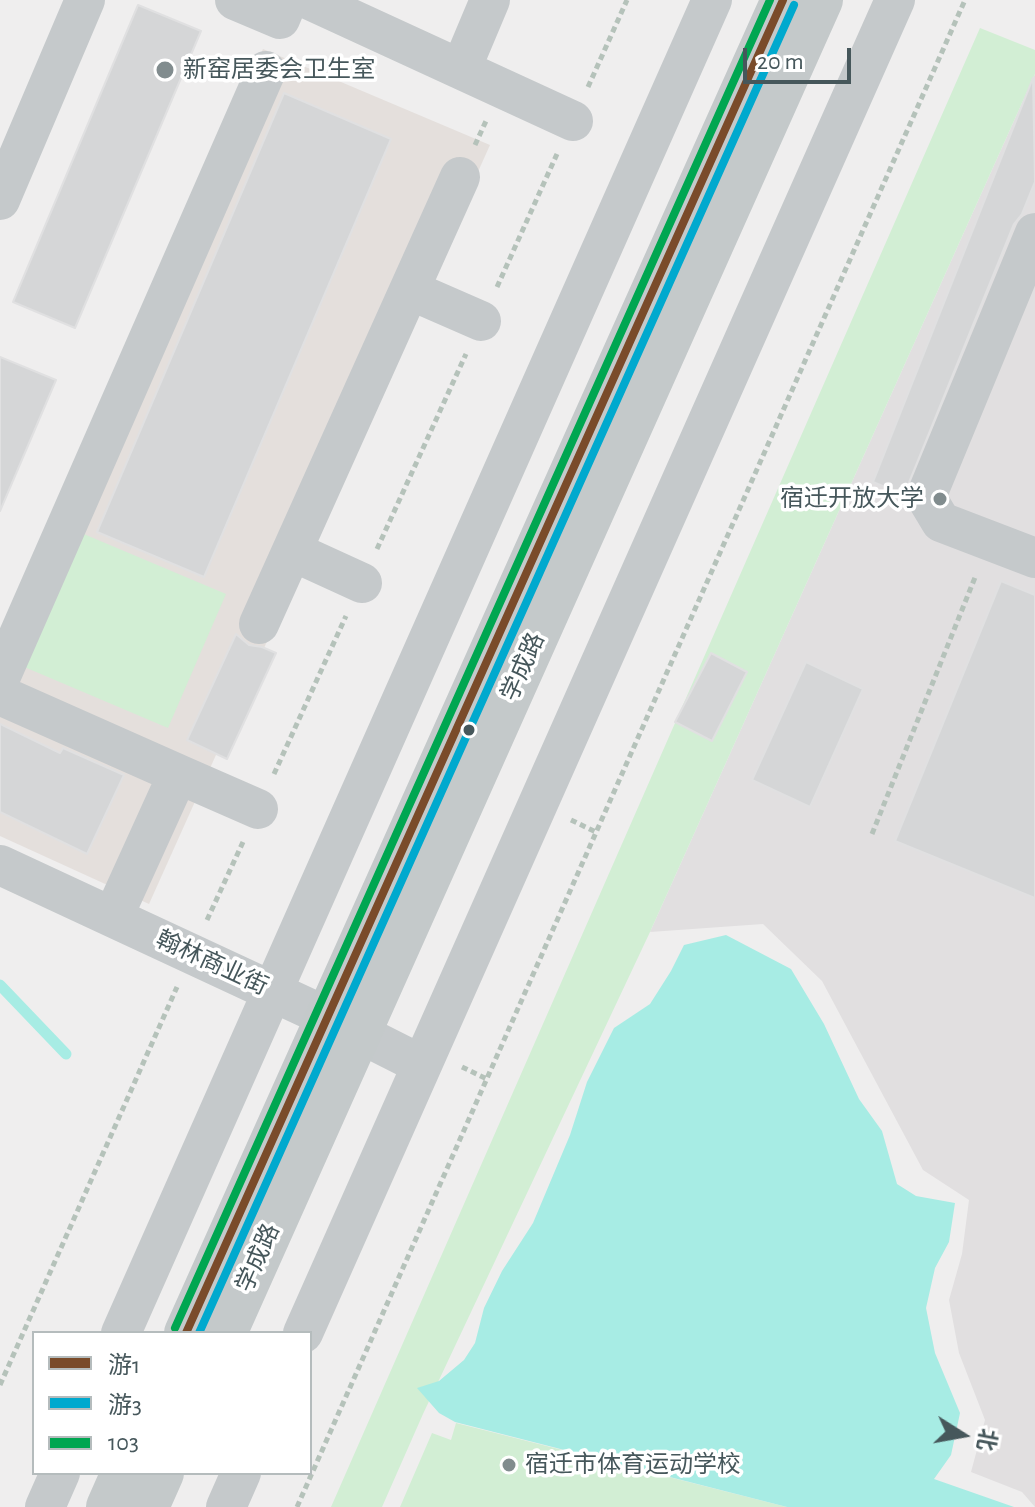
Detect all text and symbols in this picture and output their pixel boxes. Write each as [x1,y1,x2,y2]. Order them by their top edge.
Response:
scale bar [747,32,855,82]
text: 20 m [757,50,804,74]
place label: 新窑居委会卫生室 [183,56,375,84]
marker: 新窑居委会卫生室 [154,59,176,81]
place label: 宿迁开放大学 [780,485,924,513]
marker: 宿迁开放大学 [931,490,949,508]
street label: 学成路 [495,628,551,706]
unlabelled marker [461,722,477,738]
street label: 翰林商业街 [152,925,272,1001]
street label: 学成路 [230,1219,286,1297]
legend [32,1331,312,1475]
text: 游1 [108,1354,140,1378]
text: 游3 [108,1394,142,1418]
north arrow [923,1395,1003,1475]
text: 北 [974,1427,999,1452]
text: 103 [108,1431,139,1455]
place label: 宿迁市体育运动学校 [525,1451,741,1479]
marker: 宿迁市体育运动学校 [500,1456,518,1474]

